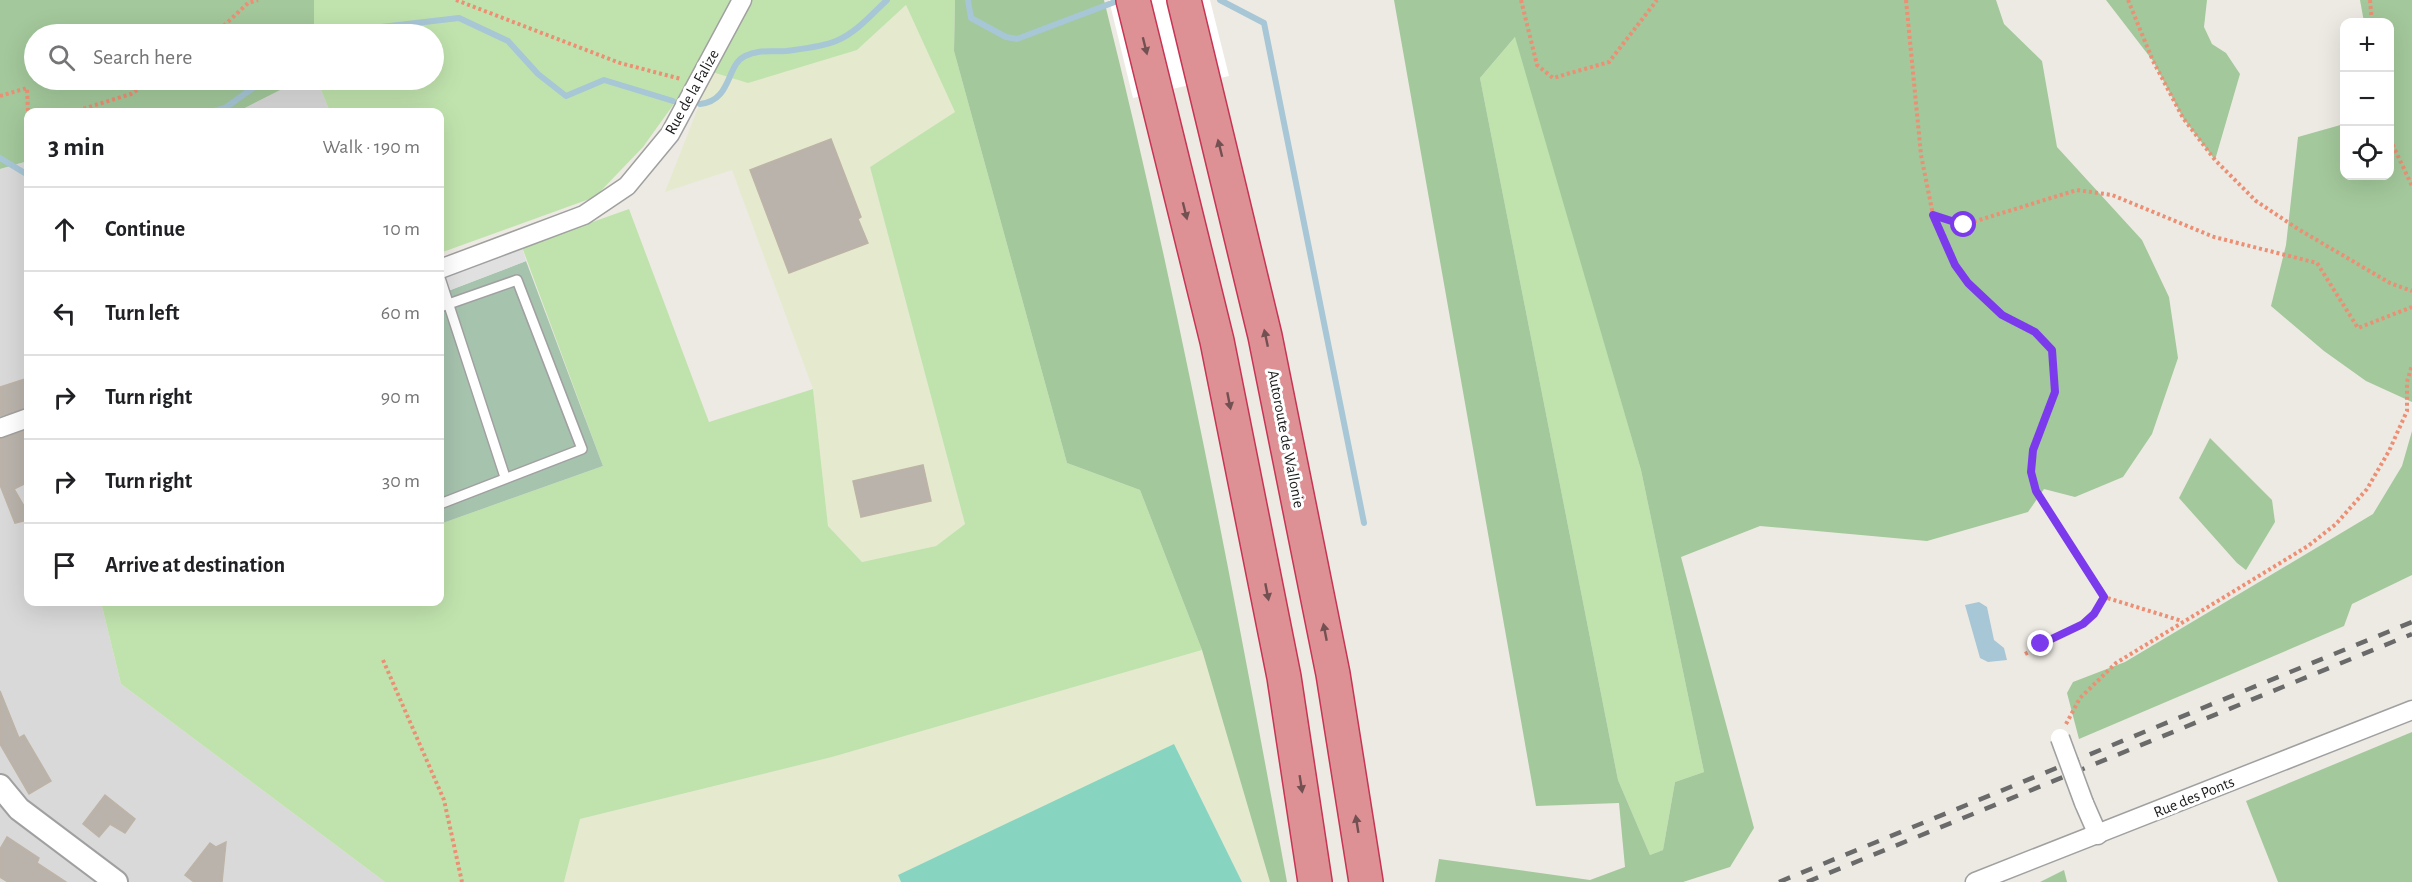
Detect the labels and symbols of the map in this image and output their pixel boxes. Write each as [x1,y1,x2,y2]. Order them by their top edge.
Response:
one-way arrow [1140,37,1150,56]
street label: Rue de la Falize [662,47,722,137]
one-way arrow [1215,139,1225,157]
one-way arrow [1180,202,1190,220]
route start [1950,211,1976,237]
one-way arrow [1260,329,1270,347]
street label: Autoroute de Wallonie [1265,369,1307,509]
one-way arrow [1225,392,1234,411]
one-way arrow [1263,583,1272,602]
one-way arrow [1320,622,1329,641]
route end [2027,630,2053,656]
street label: Rue des Ponts [2151,774,2237,820]
one-way arrow [1296,775,1305,794]
one-way arrow [1353,815,1362,834]

